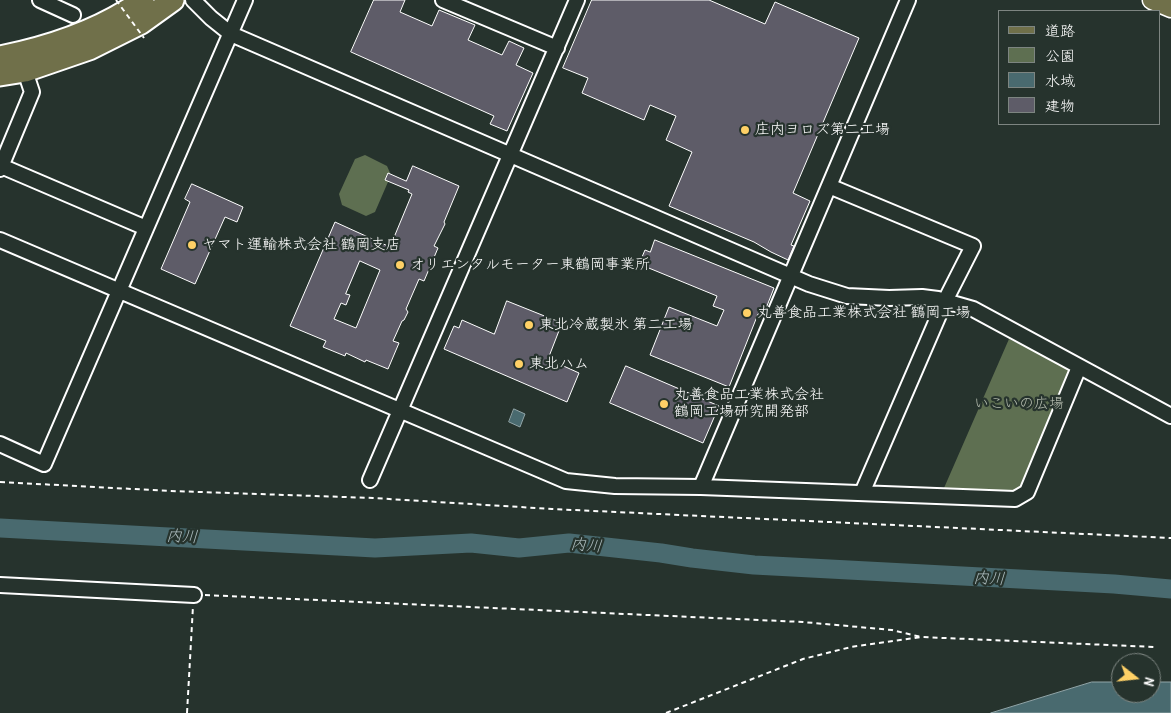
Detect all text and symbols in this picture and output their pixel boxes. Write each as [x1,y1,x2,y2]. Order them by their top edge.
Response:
legend [998,10,1161,125]
text: 道路 [1045,20,1075,41]
text: 公園 [1045,45,1075,66]
text: 水域 [1045,70,1075,91]
text: 建物 [1045,95,1075,116]
place label: 庄内ヨロズ第二工場 [755,121,890,139]
marker: 庄内ヨロズ第二工場 [739,124,751,136]
place label: ヤマト運輸株式会社 鶴岡支店 [202,236,400,254]
marker: ヤマト運輸株式会社 鶴岡支店 [186,239,198,251]
place label: オリエンタルモーター東鶴岡事業所 [410,256,650,274]
marker: オリエンタルモーター東鶴岡事業所 [394,259,406,271]
place label: 丸善食品工業株式会社 鶴岡工場 [757,304,970,322]
marker: 丸善食品工業株式会社 鶴岡工場 [741,307,753,319]
place label: 東北冷蔵製氷 第二工場 [539,316,692,334]
marker: 東北冷蔵製氷 第二工場 [523,319,535,331]
place label: 東北ハム [529,355,589,373]
marker: 東北ハム [513,358,525,370]
place label: 丸善食品工業株式会社 鶴岡工場研究開発部 [674,386,824,421]
park label: いこいの広場 [974,395,1064,413]
marker: 丸善食品工業株式会社 鶴岡工場研究開発部 [658,398,670,410]
water label: 内川 [166,527,198,547]
water label: 内川 [569,535,603,557]
water label: 内川 [973,569,1005,589]
north arrow [1111,653,1161,703]
text: N [1140,676,1160,688]

